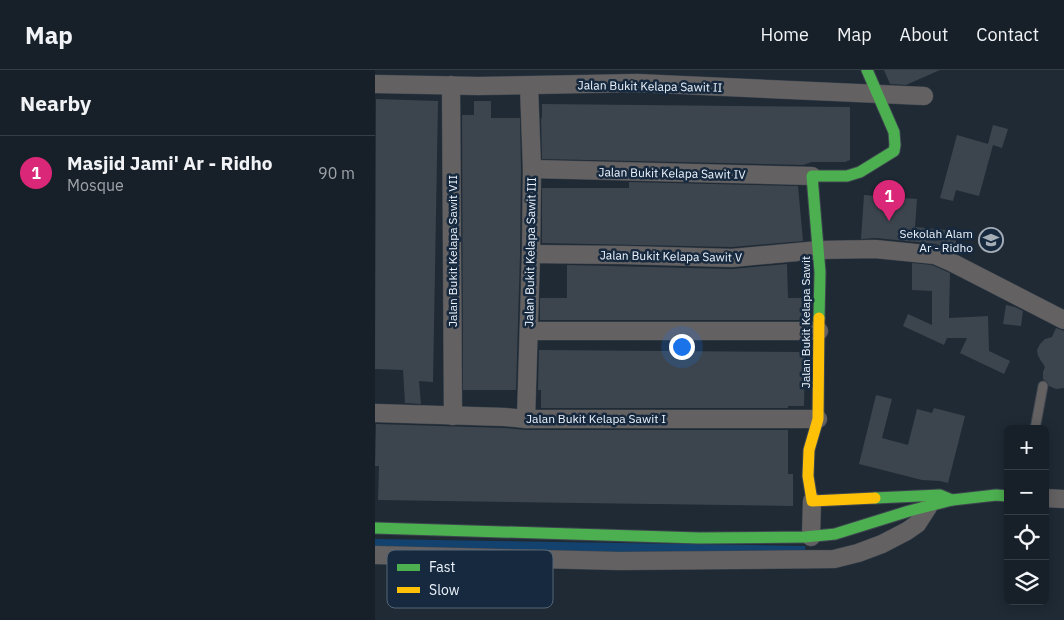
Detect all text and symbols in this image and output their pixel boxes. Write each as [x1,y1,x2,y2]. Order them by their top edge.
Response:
text: Map [25,19,73,51]
text: Home [761,23,809,46]
text: Map [837,23,872,46]
text: About [900,23,948,46]
text: Contact [976,23,1039,46]
street label: Jalan Bukit Kelapa Sawit II [577,77,723,95]
text: Nearby [20,89,91,117]
text: Masjid Jami' Ar - Ridho [67,151,272,175]
text: 1 [31,163,41,183]
text: 90 m [318,163,355,183]
street label: Jalan Bukit Kelapa Sawit IV [598,164,746,182]
text: Mosque [67,175,124,195]
street label: Jalan Bukit Kelapa Sawit VII [445,175,460,327]
street label: Jalan Bukit Kelapa Sawit III [521,177,539,327]
pin: 1 [873,180,905,221]
place label: Sekolah Alam Ar - Ridho [899,226,973,255]
school or university icon: Sekolah Alam Ar - Ridho [978,227,1004,253]
street label: Jalan Bukit Kelapa Sawit V [600,247,743,265]
street label: Jalan Bukit Kelapa Sawit [798,256,813,388]
your location [669,334,695,360]
street label: Jalan Bukit Kelapa Sawit I [526,411,666,426]
map controls [1004,425,1049,605]
button: + [1004,425,1049,470]
button: − [1004,470,1049,515]
button: locate [1004,515,1049,560]
legend [387,550,553,608]
text: Fast [429,558,455,576]
button: layers [1004,560,1049,605]
text: Slow [429,581,460,599]

